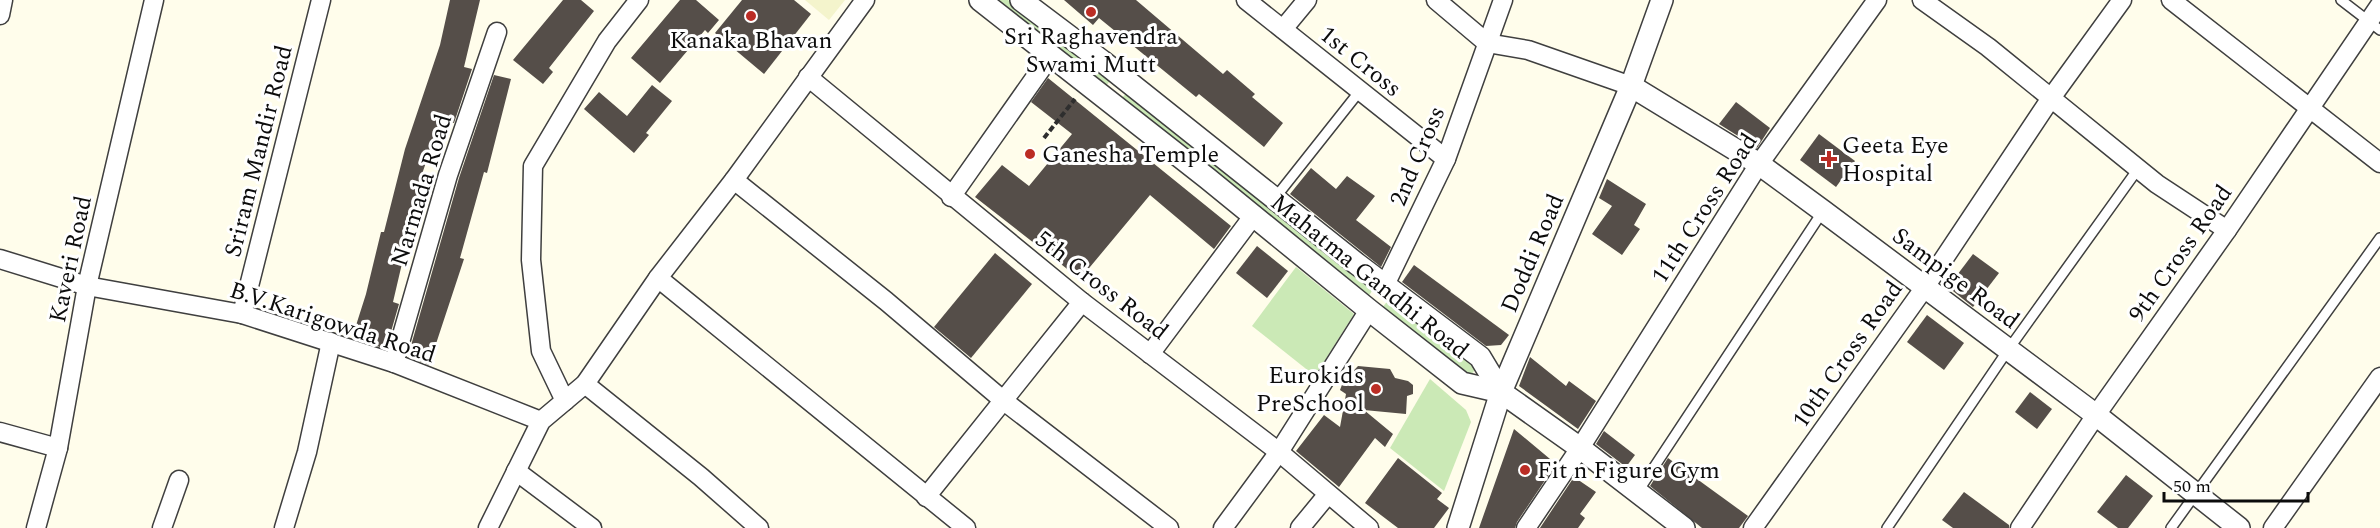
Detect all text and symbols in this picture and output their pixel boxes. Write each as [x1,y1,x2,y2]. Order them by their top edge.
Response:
marker: Sri Raghavendra Swami Mutt [1084,5,1098,19]
marker: Kanaka Bhavan [744,9,758,23]
street label: 1st Cross [1311,17,1409,106]
place label: Sri Raghavendra Swami Mutt [1004,19,1178,83]
place label: Kanaka Bhavan [669,23,833,59]
street label: Sriram Mandir Road [215,42,303,261]
street label: 2nd Cross [1381,101,1455,212]
street label: Narmada Road [382,110,462,271]
street label: 11th Cross Road [1643,126,1767,291]
place label: Geeta Eye Hospital [1842,128,1949,192]
place label: Ganesha Temple [1042,137,1219,173]
marker: Ganesha Temple [1023,147,1037,161]
marker: Geeta Eye Hospital [1820,150,1838,168]
street label: 9th Cross Road [2120,177,2242,330]
street label: Mahatma Gandhi Road [1262,185,1476,368]
street label: Doddi Road [1492,188,1574,318]
street label: Kaveri Road [40,192,102,326]
street label: Sampige Road [1884,219,2027,339]
street label: 5th Cross Road [1027,222,1176,350]
street label: B.V.Karigowda Road [225,273,441,373]
street label: 10th Cross Road [1783,273,1912,436]
place label: Eurokids PreSchool [1256,358,1364,422]
marker: Eurokids PreSchool [1369,382,1383,396]
place label: Fit n Figure Gym [1537,453,1720,489]
marker: Fit n Figure Gym [1518,463,1532,477]
scale bar [2164,465,2308,503]
text: 50 m [2173,473,2211,500]

